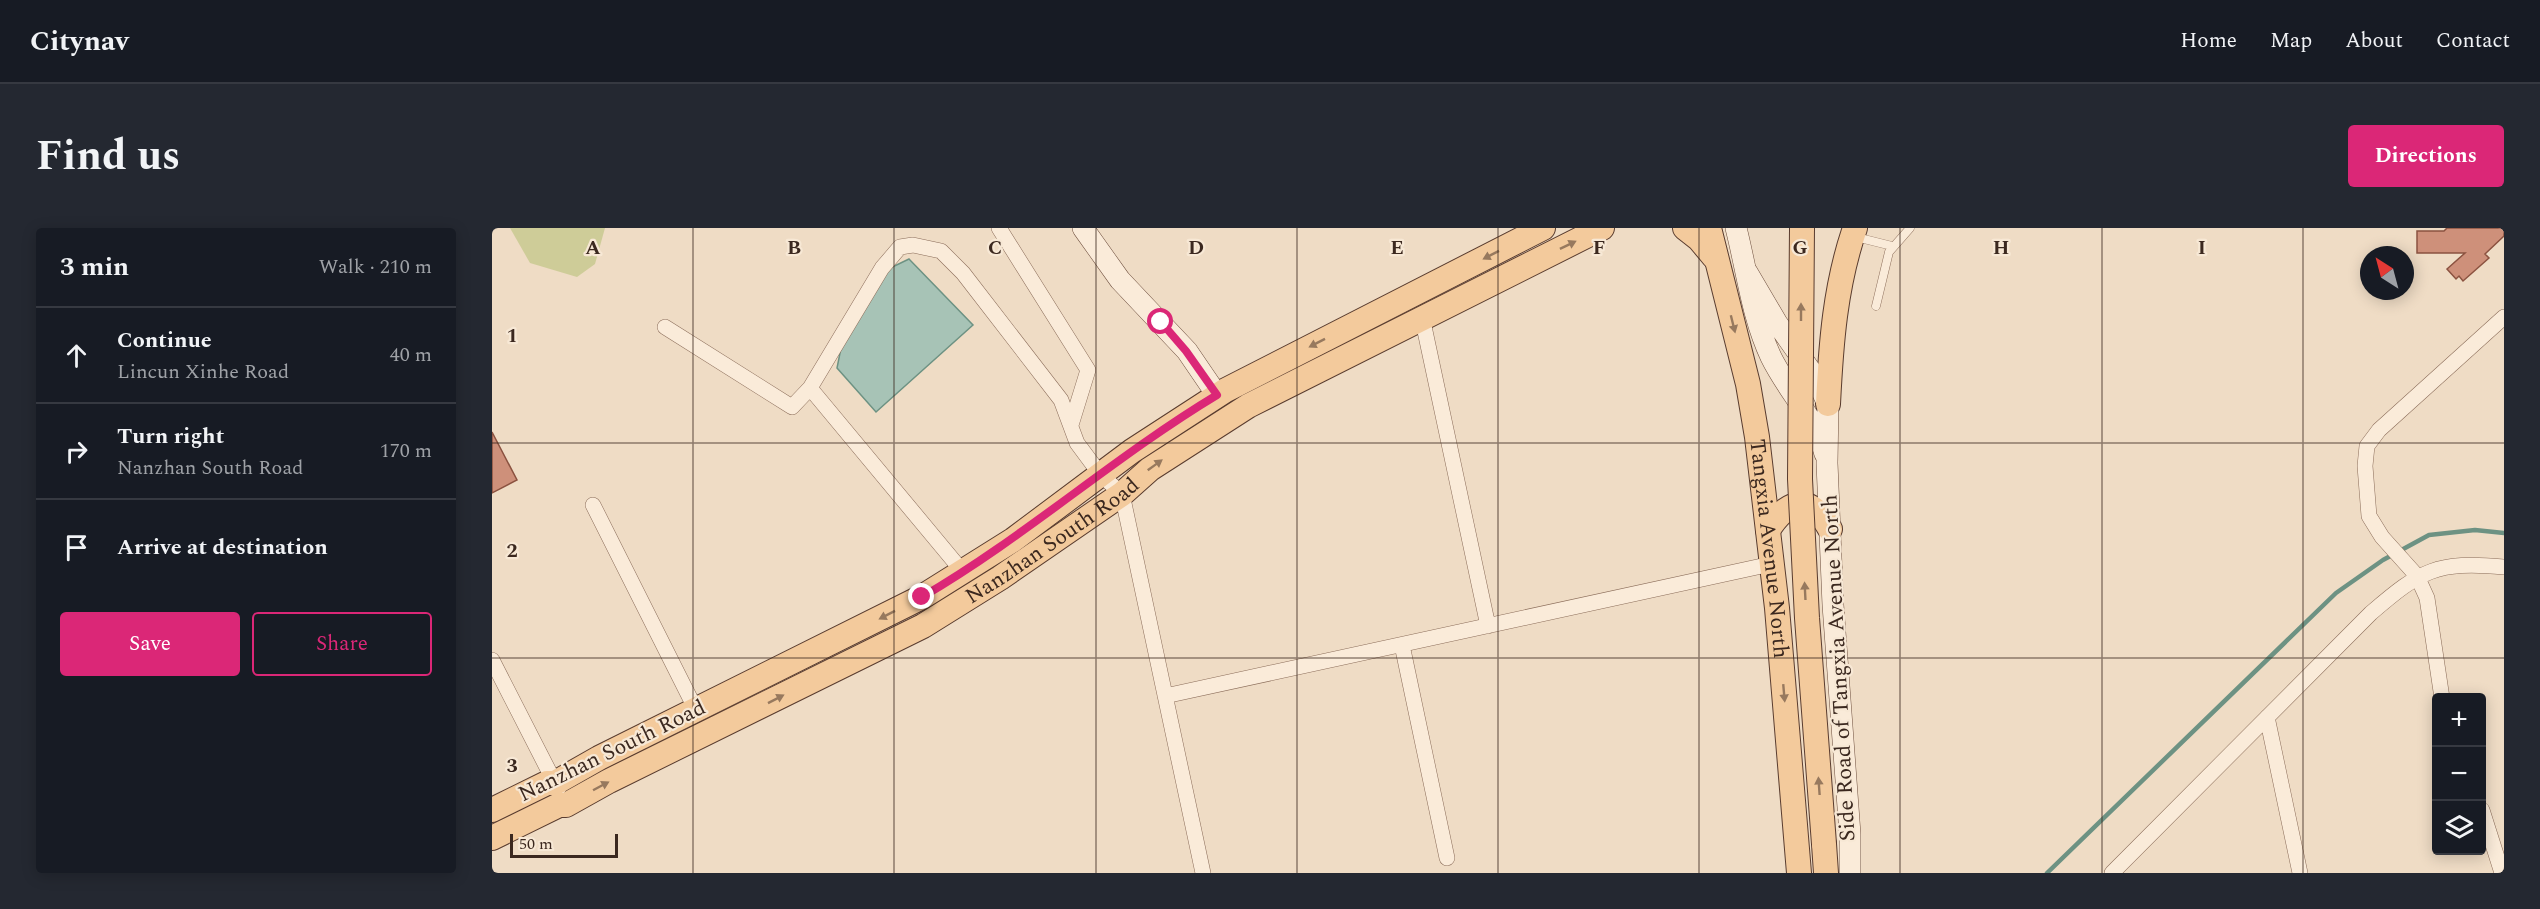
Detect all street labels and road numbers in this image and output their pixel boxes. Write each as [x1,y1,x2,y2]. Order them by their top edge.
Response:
street label: Tangxia Avenue North [1741,437,1798,660]
street label: Nanzhan South Road [959,469,1147,612]
street label: Side Road of Tangxia Avenue North [1813,494,1865,842]
street label: Nanzhan South Road [513,691,711,811]

